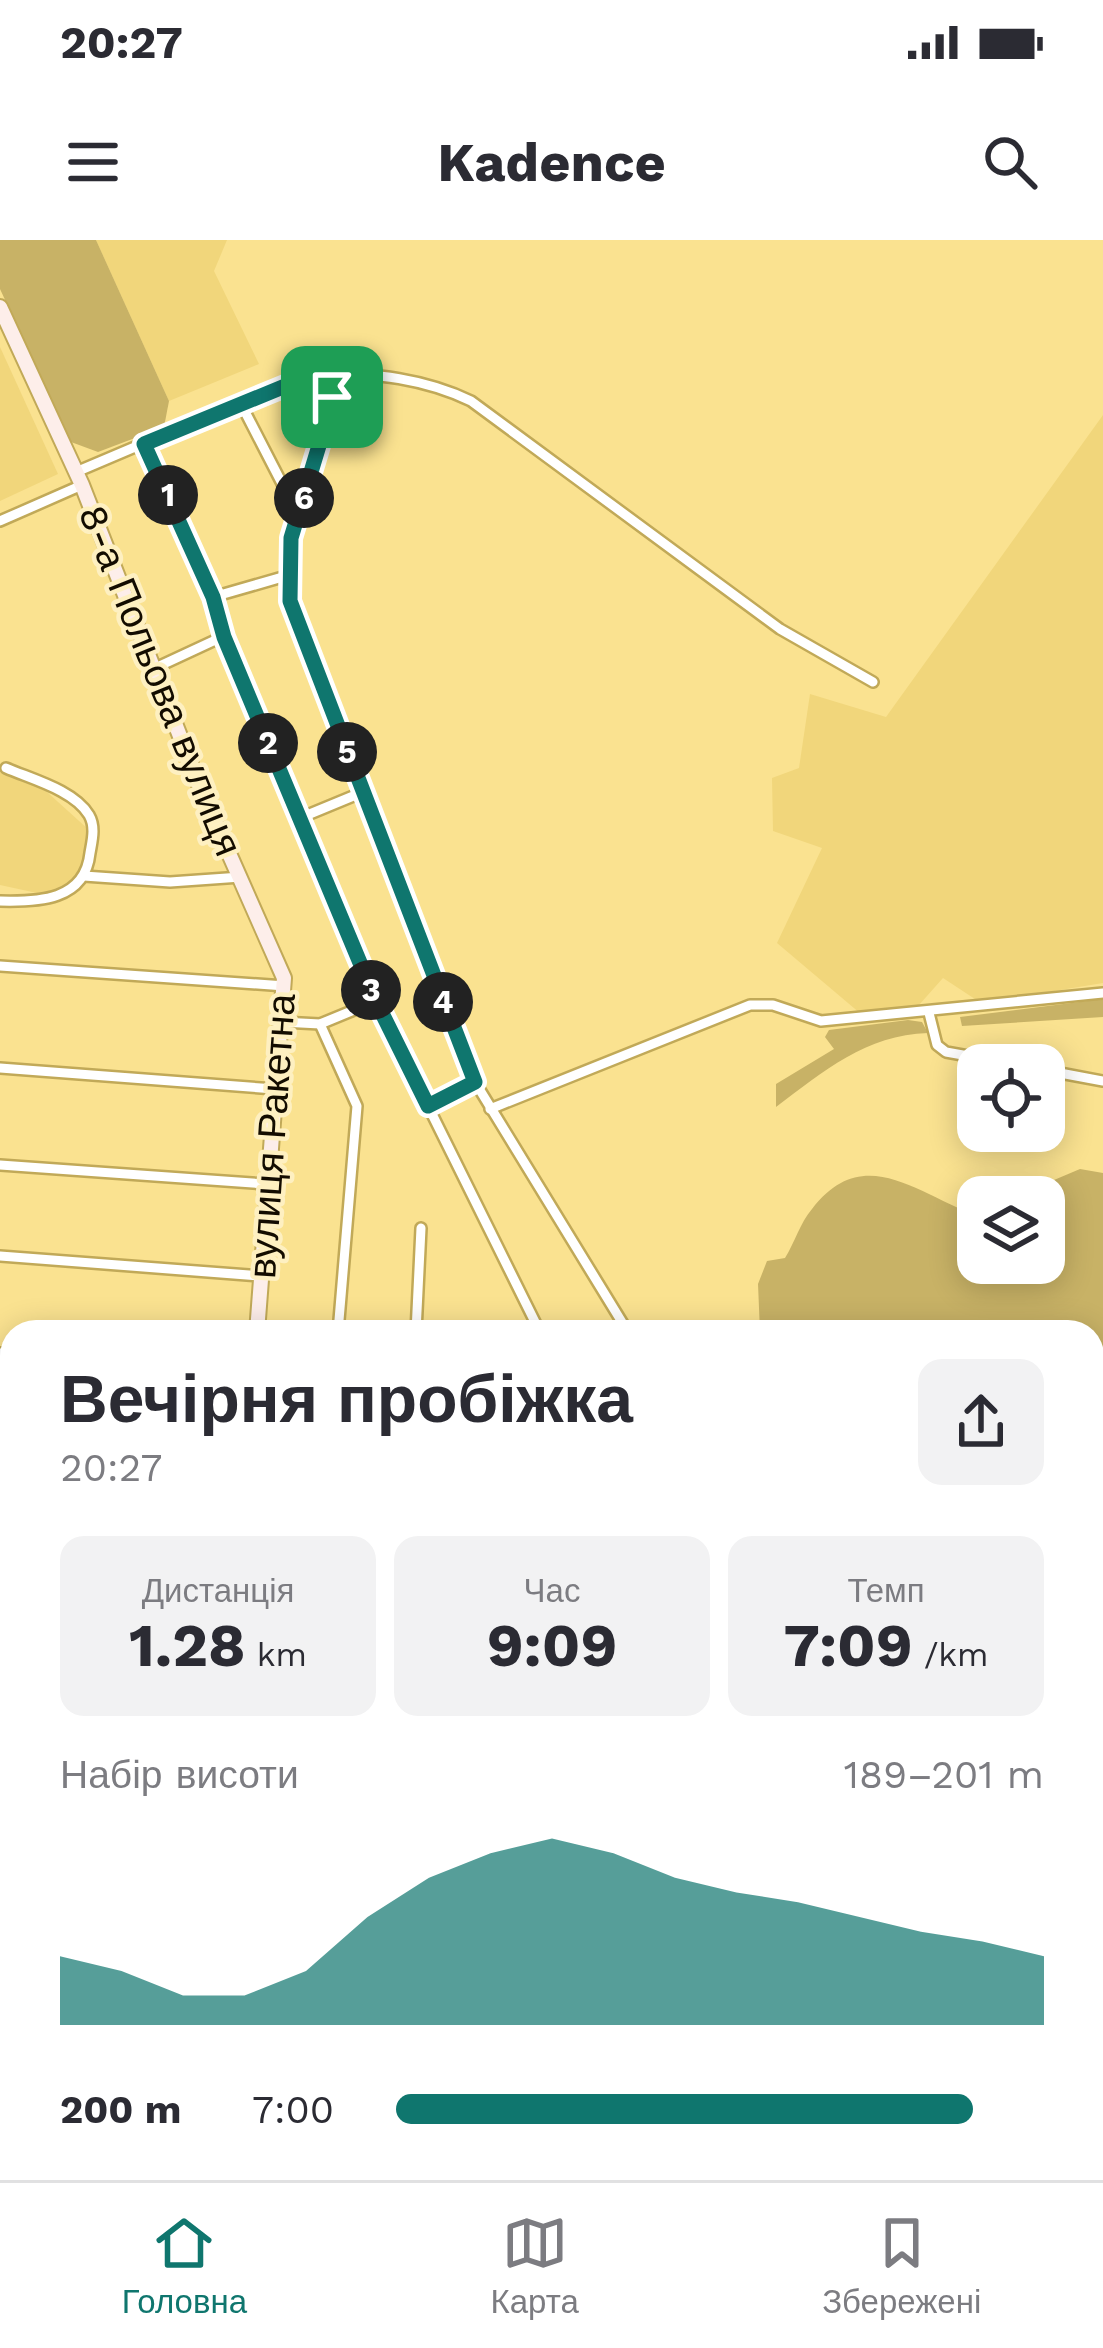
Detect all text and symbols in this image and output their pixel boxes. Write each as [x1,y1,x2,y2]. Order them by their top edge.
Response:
text: 20:27 [60,16,183,69]
icon: menu [60,129,126,195]
icon: search [977,129,1043,195]
text: Kadence [437,131,666,194]
pin [281,346,383,448]
icon: arrive [299,364,365,430]
pin: 1 [138,465,198,525]
pin: 6 [274,468,334,528]
text: 1 [161,475,175,514]
text: 6 [294,478,314,517]
street label: 8-а Польова вулиця [70,498,252,862]
pin: 2 [238,713,298,773]
pin: 5 [317,722,377,782]
text: 2 [258,723,278,762]
text: 5 [337,732,357,771]
pin: 3 [341,960,401,1020]
text: 3 [361,970,381,1009]
pin: 4 [413,972,473,1032]
text: 4 [432,982,454,1021]
street label: вулиця Ракетна [239,992,304,1280]
map controls [957,1044,1065,1284]
button: locate [957,1044,1065,1152]
button: layers [957,1176,1065,1284]
button: share [918,1359,1044,1485]
text: Вечірня пробіжка [60,1361,633,1438]
text: 20:27 [60,1445,162,1490]
text: Дистанція [142,1571,294,1610]
text: Час [524,1571,580,1610]
text: Темп [847,1571,925,1610]
text: 1.28 [129,1610,246,1681]
text: 9:09 [487,1610,617,1681]
text: 7:09 [784,1610,913,1681]
text: km [246,1635,307,1674]
text: /km [913,1635,988,1674]
text: Набір висоти [60,1752,299,1797]
text: 189–201 m [844,1752,1044,1797]
text: 200 m [60,2087,181,2132]
text: 7:00 [252,2087,334,2132]
tab: Головна [122,2210,247,2321]
tab: Карта [490,2210,579,2321]
tab: Збережені [822,2210,981,2321]

